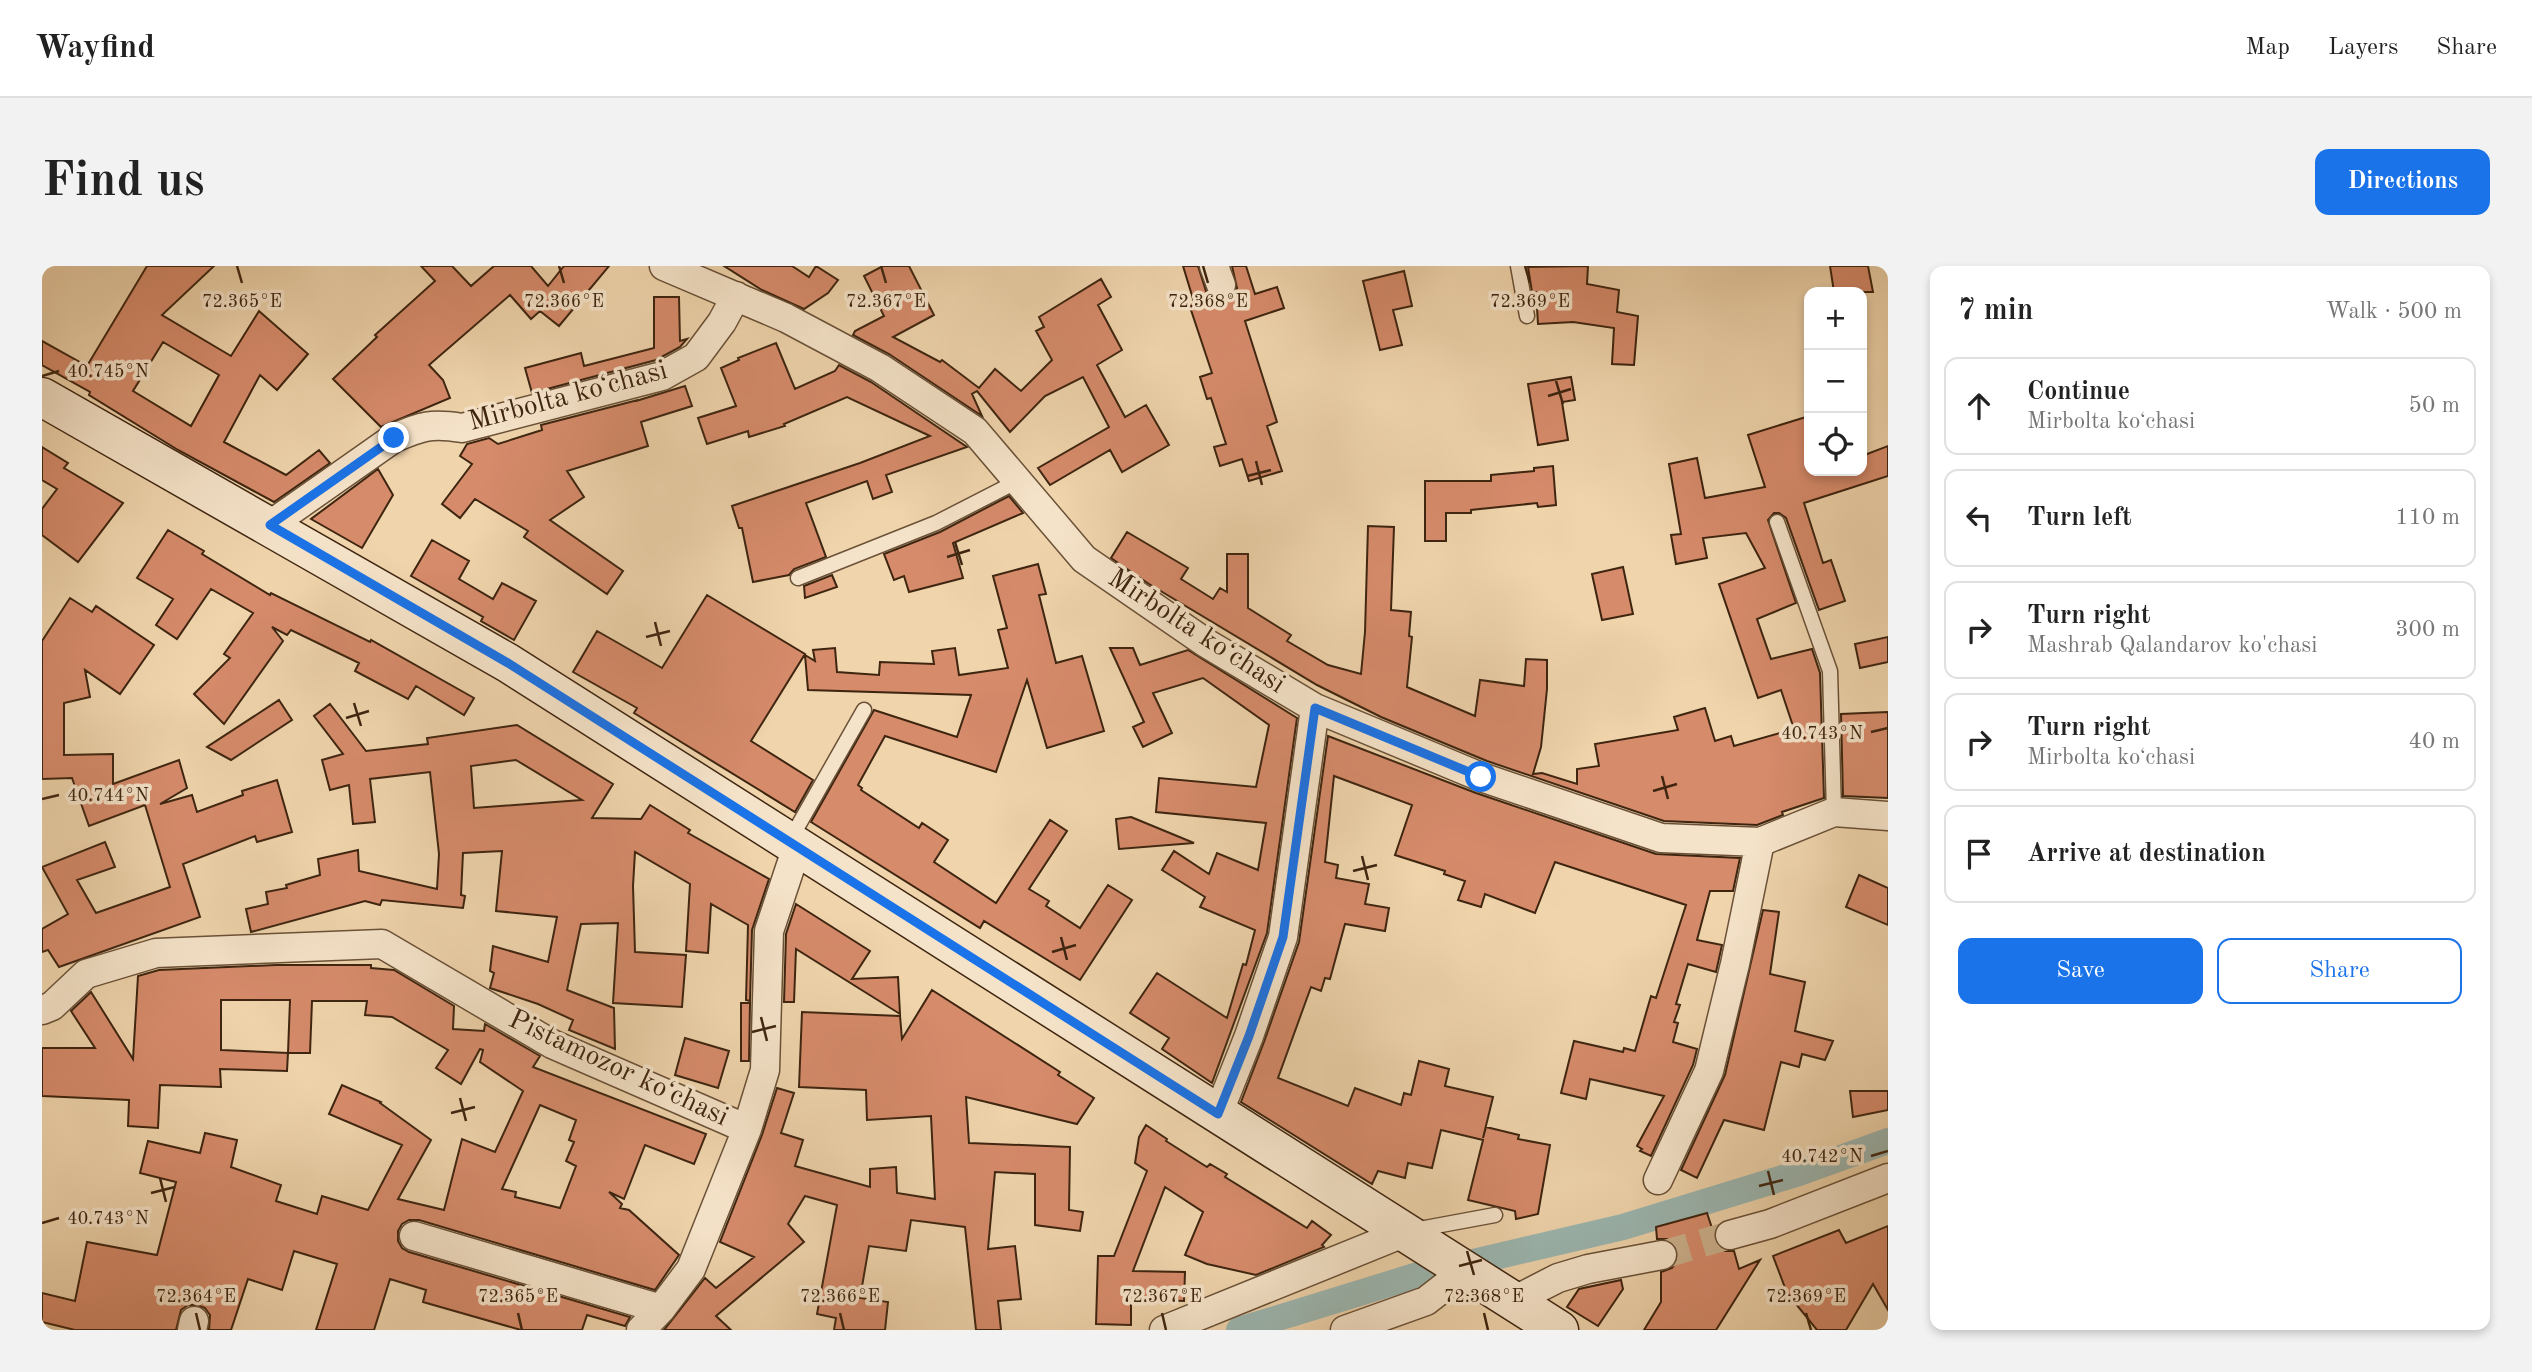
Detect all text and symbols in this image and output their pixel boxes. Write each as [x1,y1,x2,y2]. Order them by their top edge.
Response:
text: Wayfind [35,32,155,65]
text: Map [2246,36,2290,60]
text: Layers [2328,36,2398,60]
text: Share [2436,36,2497,60]
button: Directions [2315,149,2490,215]
text: Find us [42,158,205,207]
map controls [1804,287,1867,476]
button: + [1804,287,1867,350]
text: 72.365°E [202,293,282,311]
text: 72.366°E [524,293,604,311]
text: 72.367°E [846,293,926,311]
text: 72.368°E [1168,293,1248,311]
text: 72.369°E [1490,293,1570,311]
text: 7 min [1958,296,2033,326]
text: Walk · 500 m [2326,300,2462,323]
button: − [1804,350,1867,413]
street label: Mirbolta koʻchasi [465,357,671,437]
text: 40.745°N [67,363,149,381]
text: Continue [2027,379,2130,405]
icon: ahead [1960,387,1998,425]
text: 50 m [2409,394,2460,417]
text: Mirbolta koʻchasi [2027,410,2195,433]
button: locate [1804,413,1867,476]
route end [378,422,409,453]
icon: left [1960,499,1998,537]
text: Turn left [2027,505,2132,531]
text: 110 m [2395,506,2460,529]
street label: Mirbolta koʻchasi [1102,564,1290,700]
text: Turn right [2027,603,2150,629]
icon: right [1960,611,1998,649]
text: 300 m [2395,618,2460,641]
text: Mashrab Qalandarov ko'chasi [2027,634,2317,657]
text: Turn right [2027,715,2150,741]
icon: right [1960,723,1998,761]
text: 40.743°N [1781,725,1863,743]
text: 40 m [2409,730,2460,753]
text: Mirbolta koʻchasi [2027,746,2195,769]
route start [1465,761,1496,792]
text: 40.744°N [67,787,149,805]
icon: arrive [1960,835,1998,873]
text: Arrive at destination [2027,841,2266,867]
button: Save [1958,938,2203,1004]
button: Share [2217,938,2462,1004]
street label: Pistamozor koʻchasi [504,1006,732,1132]
text: 40.742°N [1781,1148,1863,1166]
text: 40.743°N [67,1210,149,1228]
text: 72.364°E [156,1288,236,1306]
text: 72.365°E [478,1288,558,1306]
text: 72.366°E [800,1288,880,1306]
text: 72.367°E [1122,1288,1202,1306]
text: 72.368°E [1444,1288,1524,1306]
text: 72.369°E [1766,1288,1846,1306]

